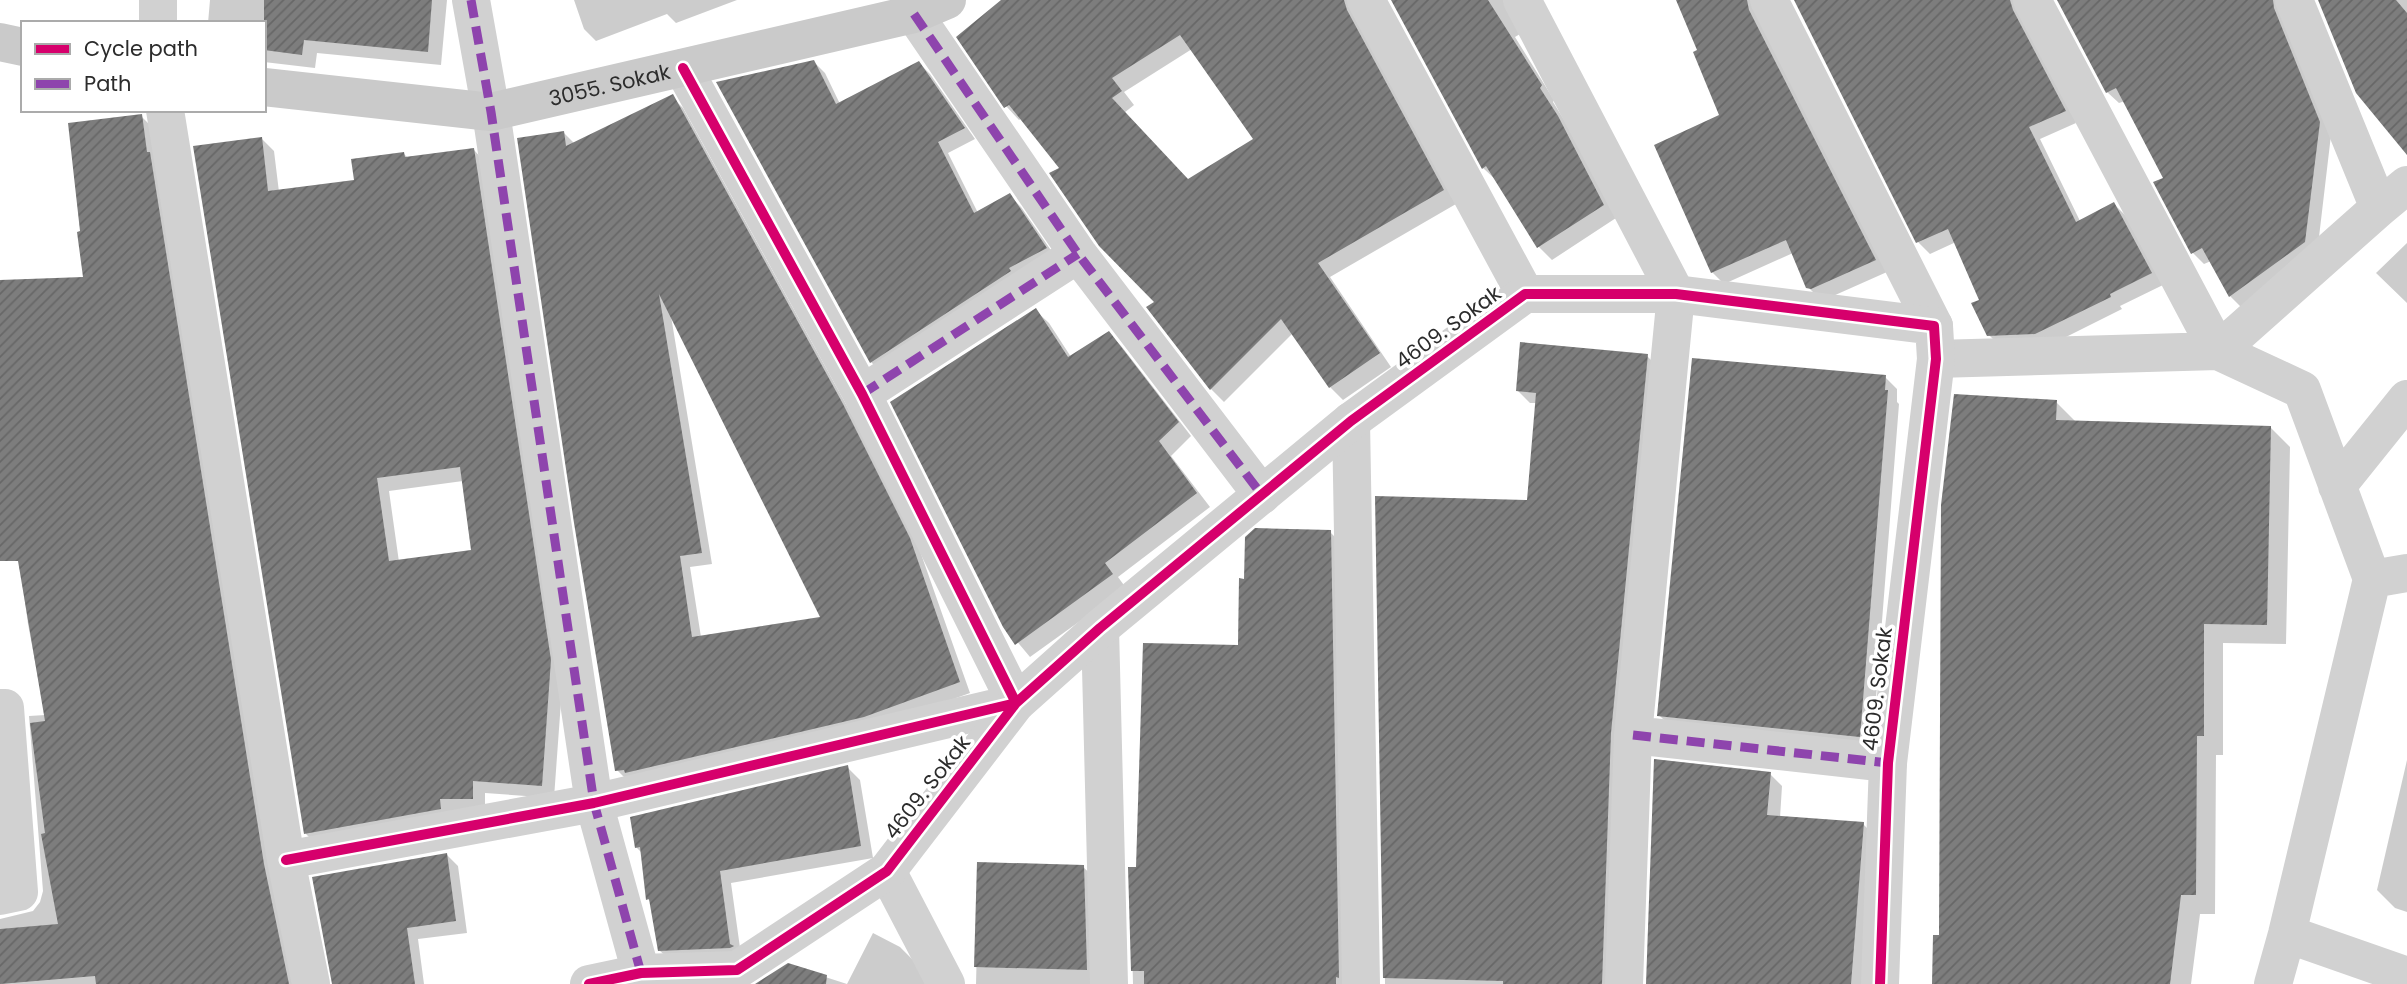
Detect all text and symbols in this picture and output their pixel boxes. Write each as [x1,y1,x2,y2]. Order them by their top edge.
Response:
legend [21,21,266,112]
text: Cycle path [84,34,198,63]
street label: 3055. Sokak [546,56,673,113]
text: Path [84,69,131,98]
street label: 4609. Sokak [1389,279,1507,375]
street label: 4609. Sokak [1855,625,1899,753]
street label: 4609. Sokak [877,729,977,845]

